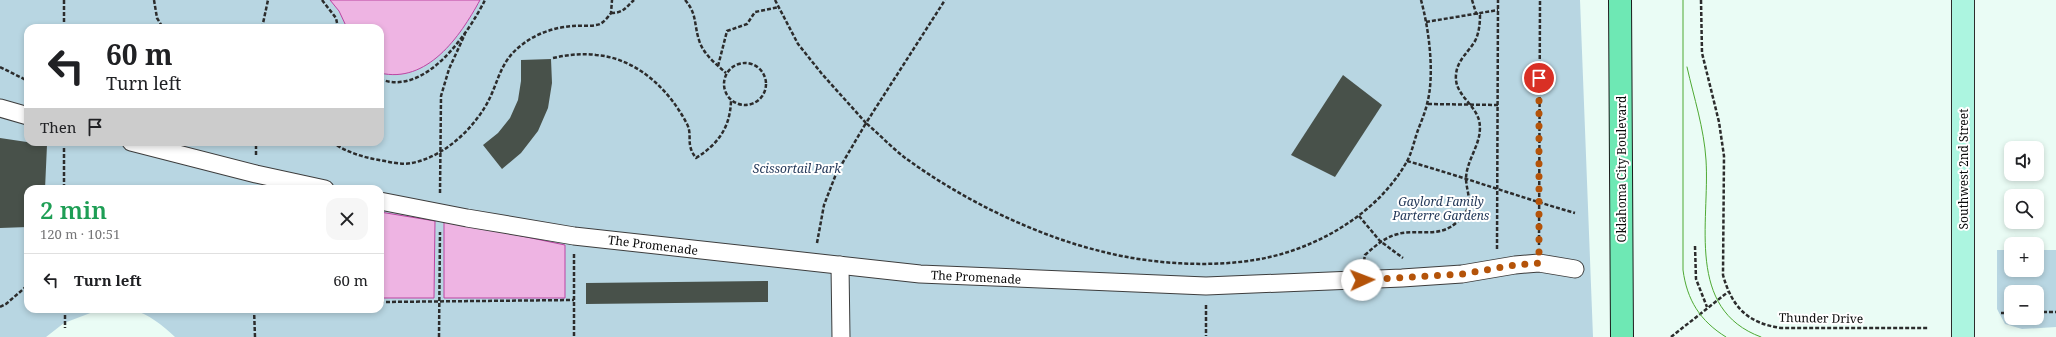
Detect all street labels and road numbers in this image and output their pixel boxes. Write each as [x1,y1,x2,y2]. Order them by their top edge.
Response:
street label: Oklahoma City Boulevard [1613,95,1630,242]
street label: Southwest 2nd Street [1955,109,1972,229]
street label: The Promenade [607,231,699,259]
street label: The Promenade [930,266,1022,288]
street label: Thunder Drive [1779,309,1863,327]

